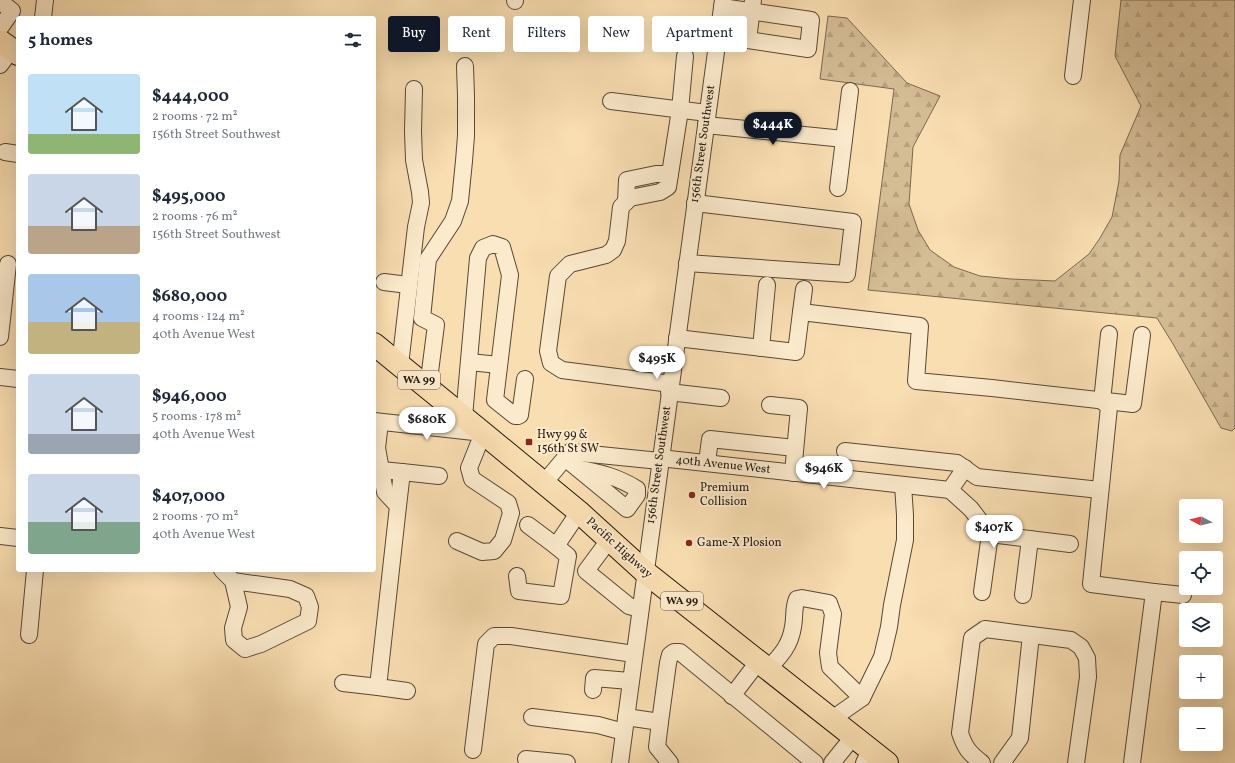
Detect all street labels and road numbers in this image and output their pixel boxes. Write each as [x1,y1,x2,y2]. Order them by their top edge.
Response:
street label: 156th Street Southwest [687,84,719,204]
road number: WA 99 [398,371,440,389]
street label: 156th Street Southwest [643,405,675,525]
street label: 40th Avenue West [675,452,771,478]
street label: Pacific Highway [582,514,656,582]
road number: WA 99 [661,592,703,610]

